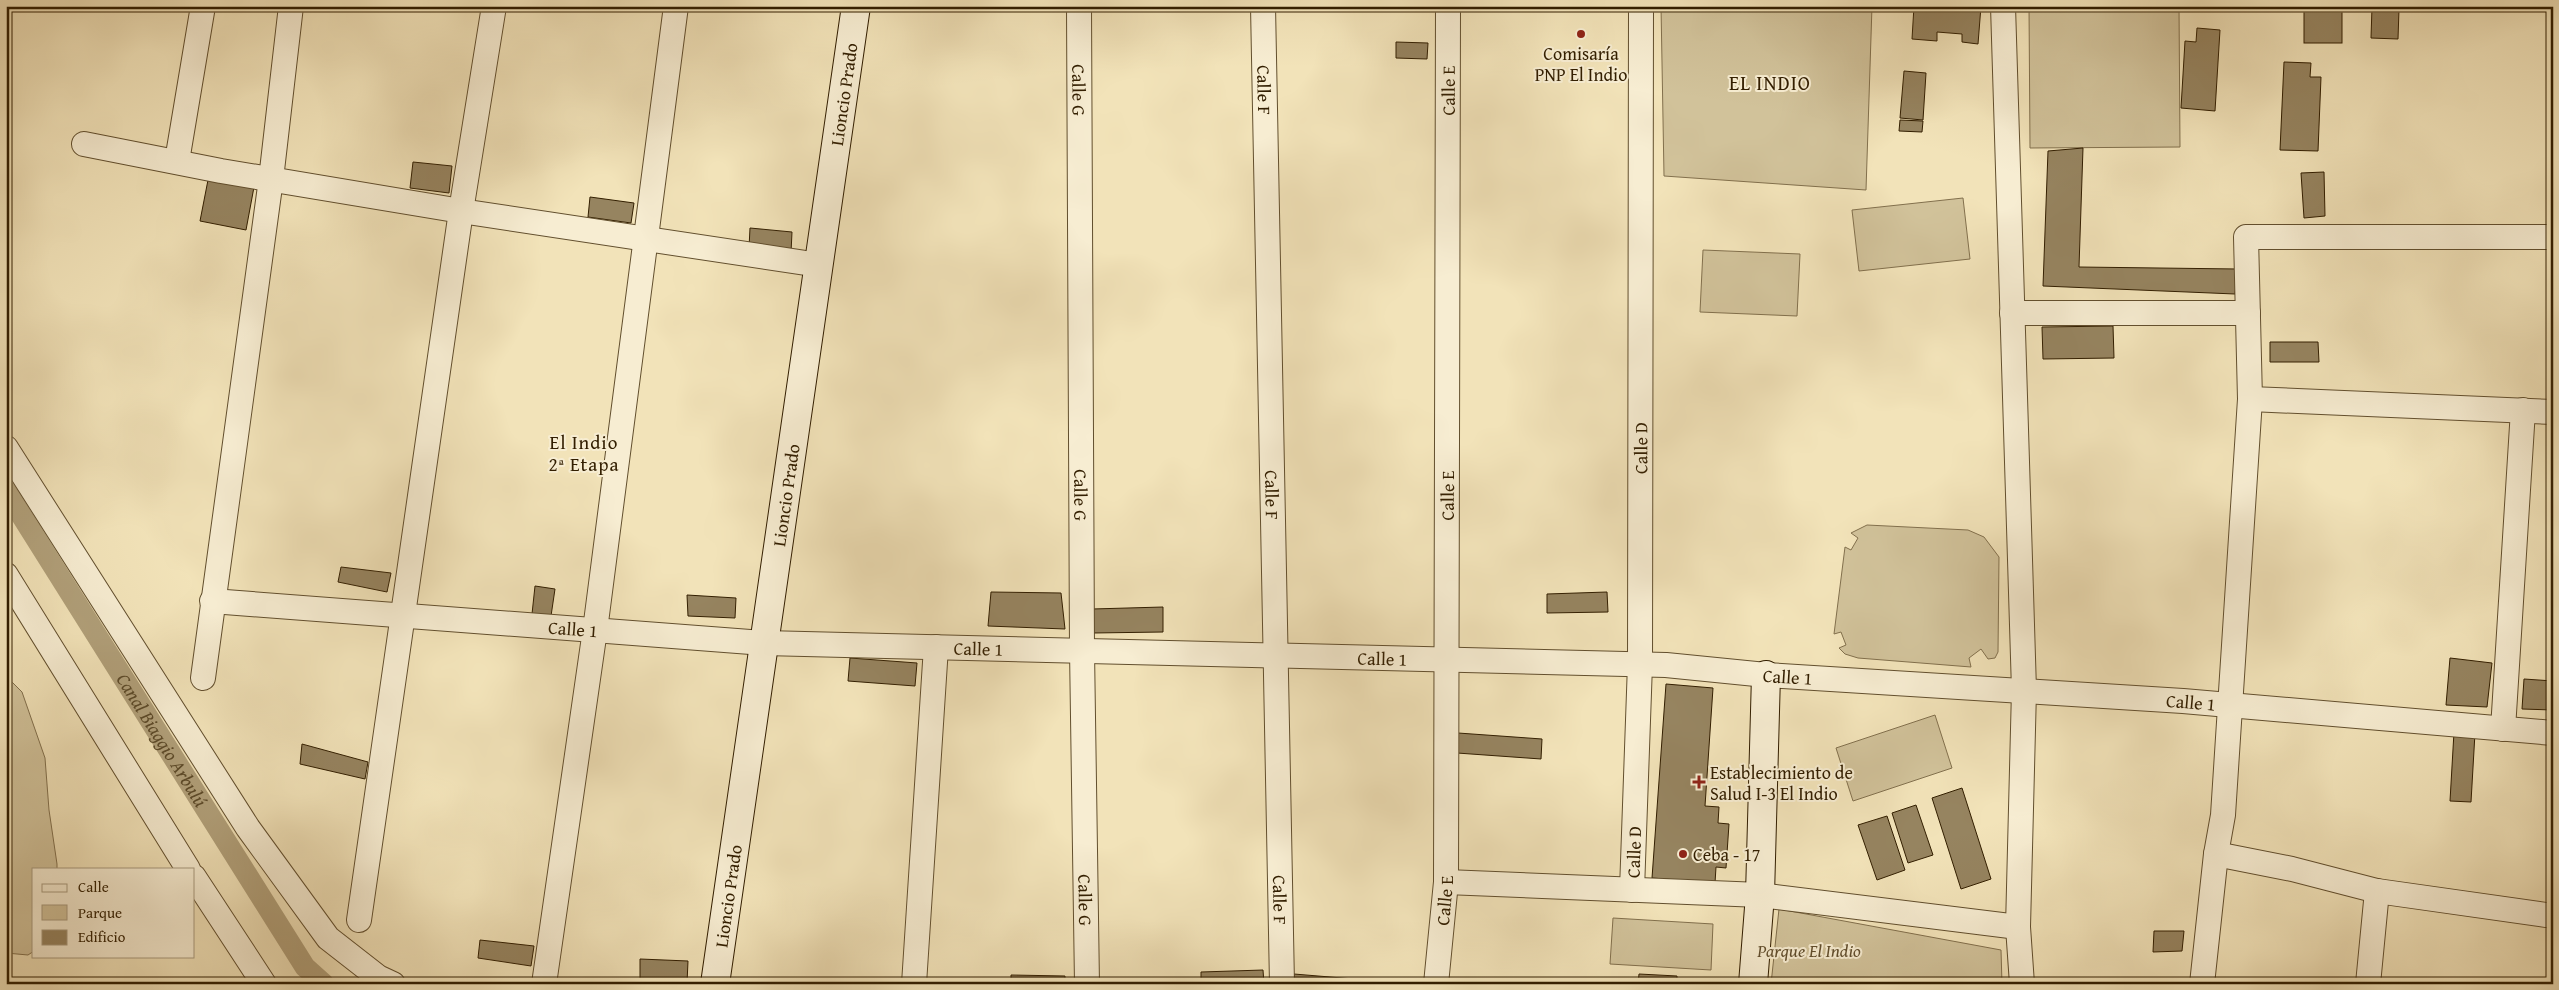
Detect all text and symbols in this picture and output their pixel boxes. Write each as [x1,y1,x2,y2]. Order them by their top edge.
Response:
marker: Comisaría PNP El Indio [1575,28,1587,40]
place label: Comisaría PNP El Indio [1535,40,1627,88]
street label: Lioncio Prado [823,41,864,147]
street label: Calle G [1066,64,1093,116]
street label: Calle F [1251,65,1279,115]
street label: Calle E [1434,65,1461,116]
district label: EL INDIO [1729,68,1811,97]
street label: Calle D [1627,422,1654,474]
district label: El Indio 2ª Etapa [549,428,619,478]
street label: Lioncio Prado [765,442,806,548]
street label: Calle G [1068,469,1095,521]
street label: Calle F [1259,470,1286,520]
street label: Calle E [1433,470,1460,521]
street label: Calle 1 [547,613,599,644]
street label: Calle 1 [953,634,1003,662]
street label: Calle 1 [1357,644,1407,672]
street label: Calle 1 [1762,661,1813,691]
water label: Canal Biaggio Arbulú [110,668,215,813]
street label: Calle 1 [2165,686,2217,717]
place label: Establecimiento de Salud I-3 El Indio [1710,759,1853,807]
marker: Establecimiento de Salud I-3 El Indio [1692,775,1706,789]
street label: Calle D [1619,826,1648,878]
place label: Ceba - 17 [1693,841,1761,868]
street label: Lioncio Prado [707,843,748,949]
marker: Ceba - 17 [1677,848,1689,860]
legend [32,868,195,958]
street label: Calle G [1072,874,1100,926]
street label: Calle F [1266,875,1294,925]
street label: Calle E [1428,875,1460,927]
text: Calle [78,876,109,897]
text: Parque [78,902,122,923]
text: Edificio [78,926,126,947]
park label: Parque El Indio [1756,937,1861,964]

